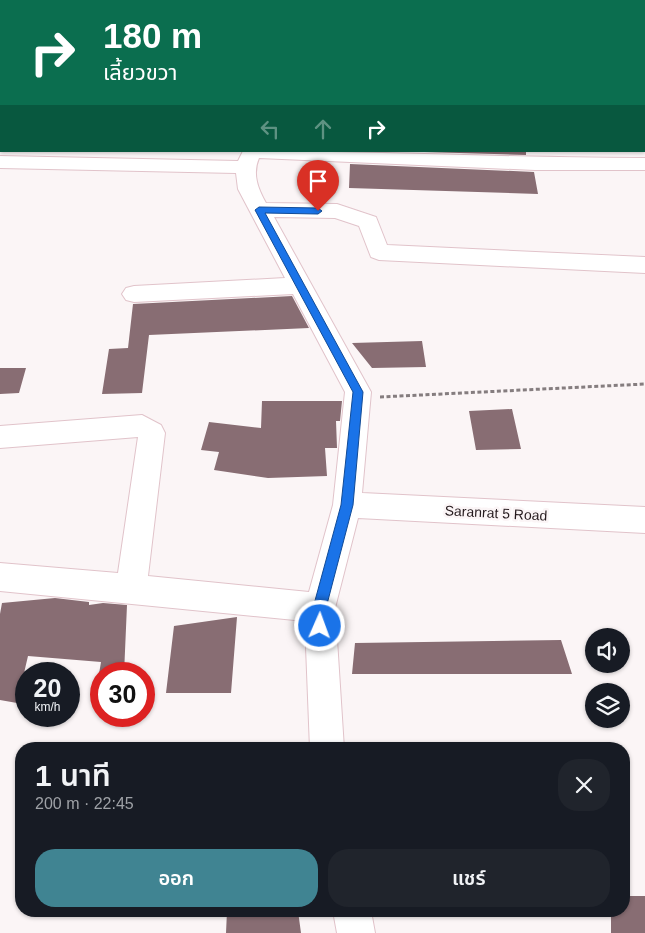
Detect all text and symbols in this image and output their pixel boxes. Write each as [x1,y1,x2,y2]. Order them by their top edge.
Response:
text: 180 m [103,16,202,55]
icon: right [20,20,85,85]
text: เลี้ยวขวา [103,60,178,85]
icon: left [256,115,284,143]
icon: ahead [309,115,337,143]
icon: right [362,115,390,143]
pin [297,160,339,211]
icon: arrive [304,167,332,195]
street label: Saranrat 5 Road [444,502,548,524]
position arrow [293,599,345,651]
map controls [585,628,630,728]
button: sound [585,628,630,673]
speed limit sign: 30 [90,662,155,727]
text: 20 [34,674,61,702]
button: layers [585,683,630,728]
text: km/h [34,700,61,714]
text: 1 นาที [35,759,111,792]
button: close [558,759,610,811]
text: 200 m · 22:45 [35,795,134,812]
button: ออก [35,849,318,907]
button: แชร์ [328,849,610,907]

